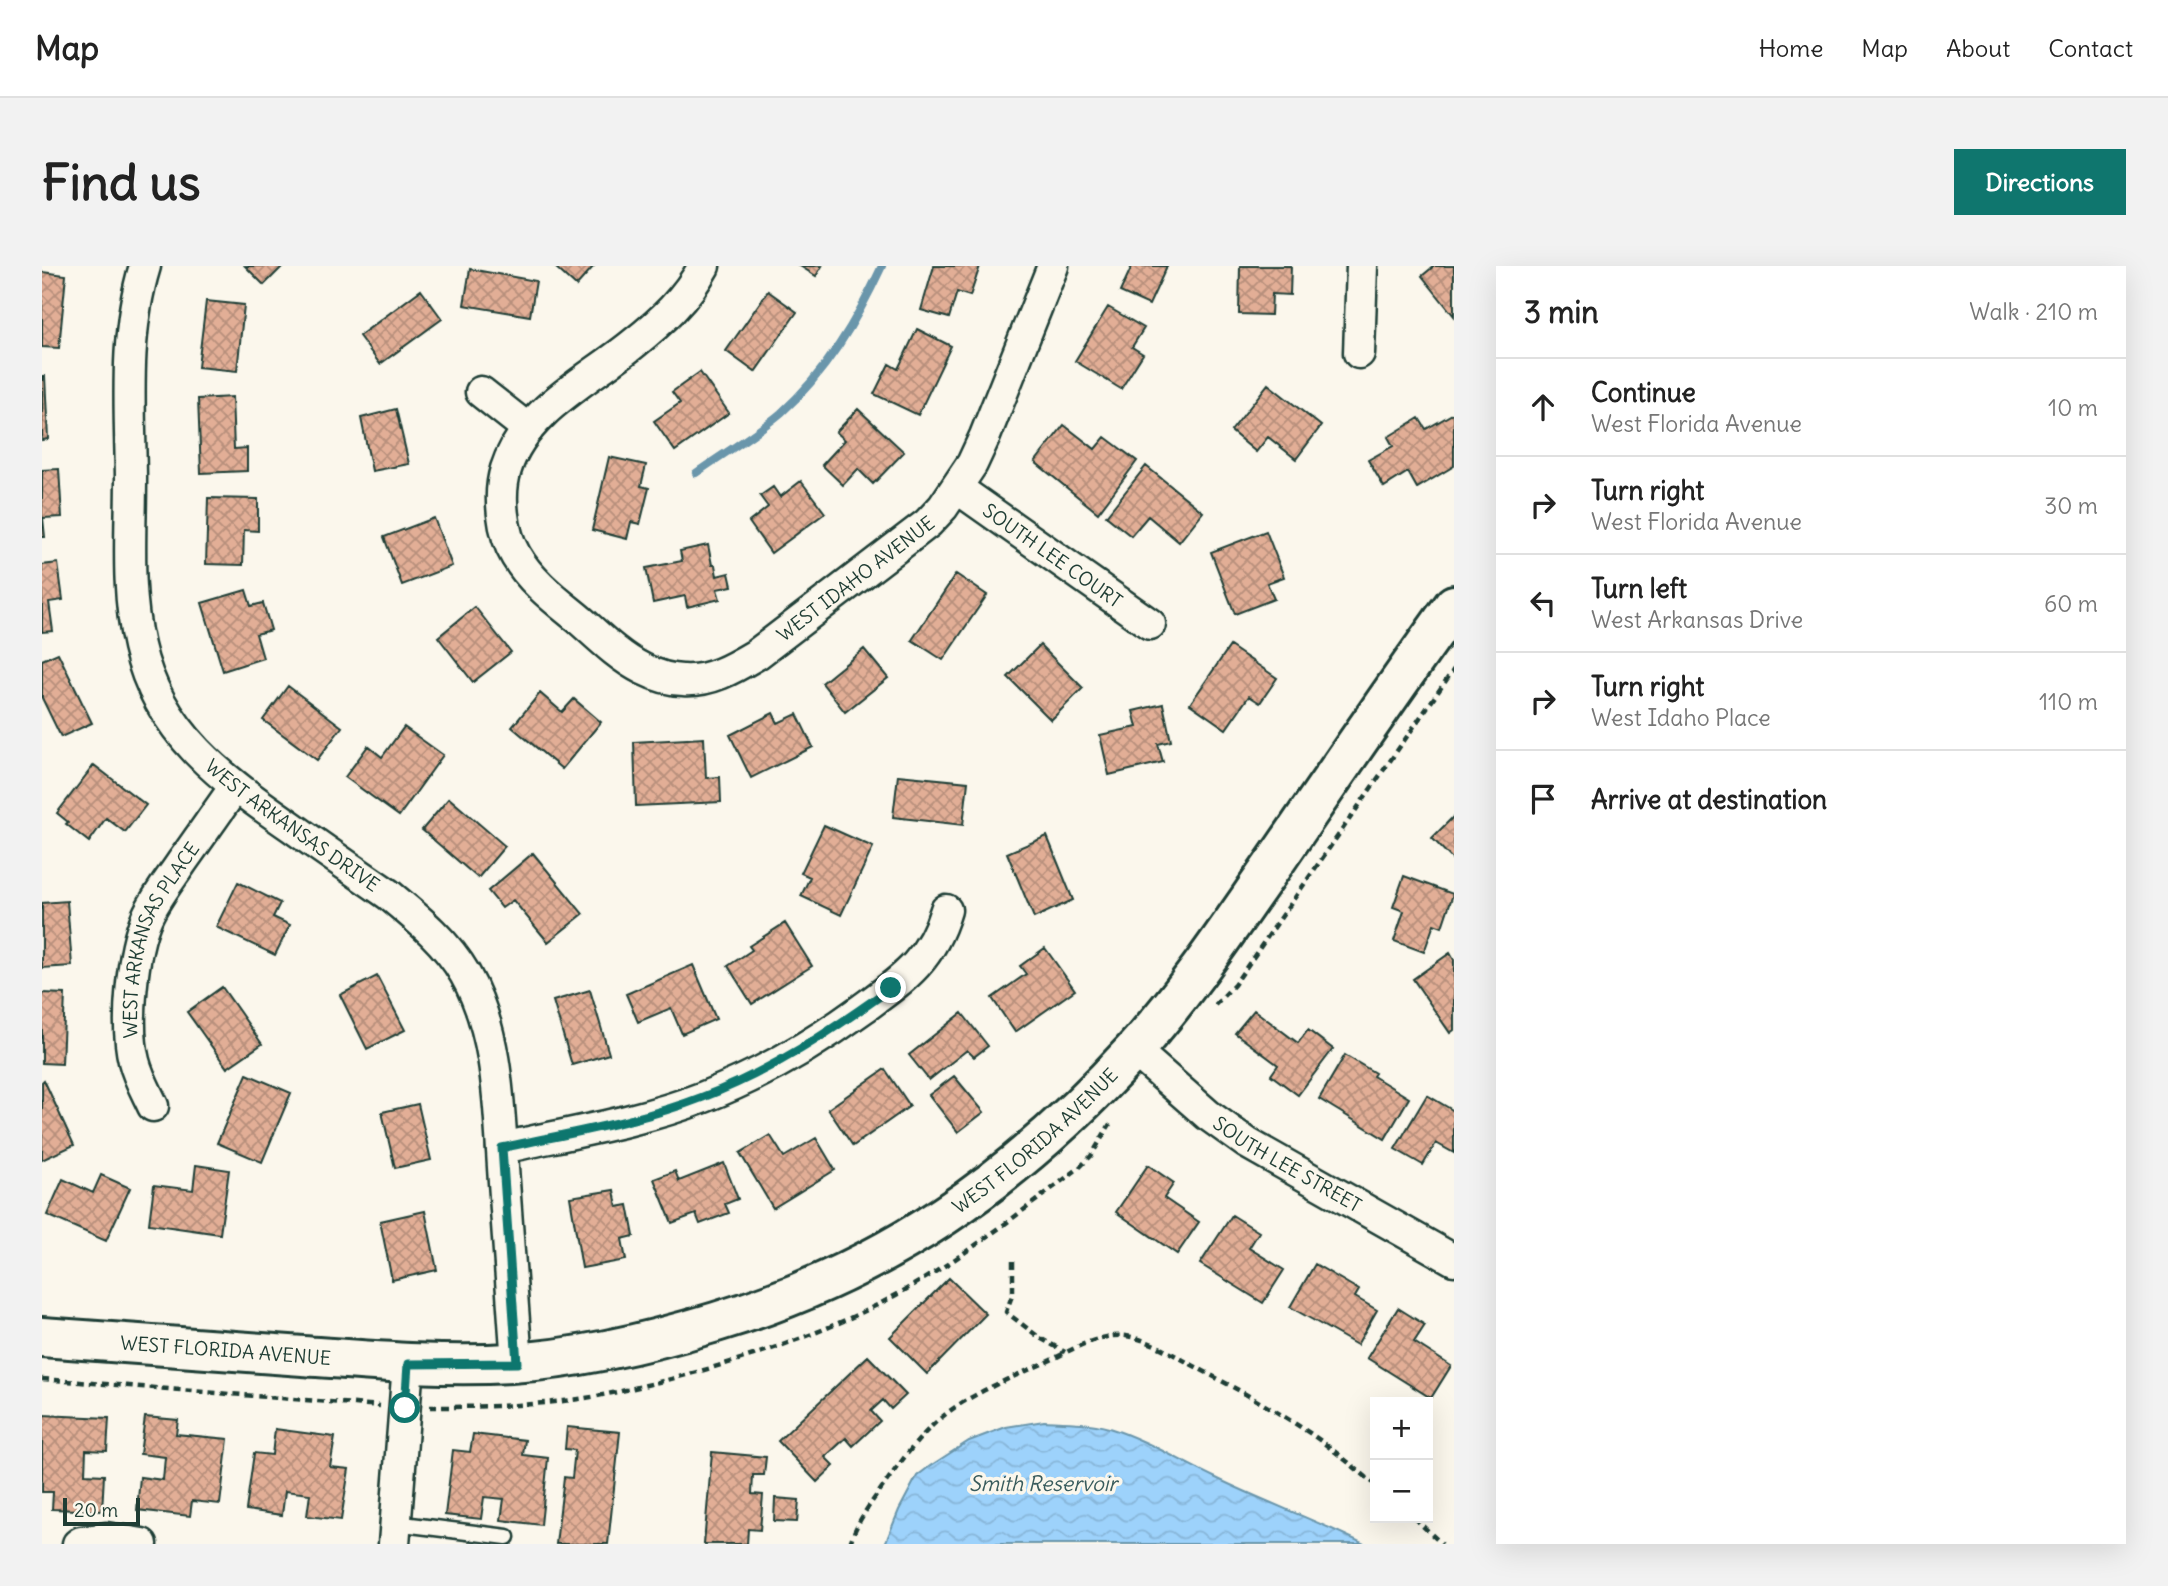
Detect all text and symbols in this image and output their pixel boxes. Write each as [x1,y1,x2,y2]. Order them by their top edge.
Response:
text: Map [35,27,99,69]
text: Home [1759,33,1823,63]
text: Map [1861,33,1908,63]
text: About [1946,33,2010,63]
text: Contact [2048,33,2133,63]
button: Directions [1954,149,2126,215]
text: Find us [42,152,200,213]
text: 3 min [1524,293,1599,331]
text: Walk · 210 m [1969,297,2098,326]
text: Continue [1591,376,1696,409]
icon: ahead [1524,388,1562,426]
text: 10 m [2048,393,2098,422]
text: West Florida Avenue [1591,409,1802,438]
text: Turn right [1591,474,1704,507]
icon: right [1524,486,1562,524]
text: 30 m [2044,491,2098,520]
street label: SOUTH LEE COURT [978,498,1127,613]
text: West Florida Avenue [1591,507,1802,536]
street label: WEST IDAHO AVENUE [772,511,939,647]
text: Turn left [1591,572,1687,605]
icon: left [1524,584,1562,622]
text: 60 m [2044,589,2098,618]
text: West Arkansas Drive [1591,605,1803,634]
text: Turn right [1591,670,1704,703]
icon: right [1524,682,1562,720]
text: 110 m [2039,687,2098,716]
text: West Idaho Place [1591,703,1771,732]
street label: WEST ARKANSAS DRIVE [201,754,384,897]
icon: arrive [1524,780,1562,818]
text: Arrive at destination [1591,783,1827,816]
street label: WEST ARKANSAS PLACE [118,837,204,1039]
route end [875,972,906,1003]
street label: WEST FLORIDA AVENUE [948,1063,1123,1219]
street label: SOUTH LEE STREET [1209,1111,1366,1217]
street label: WEST FLORIDA AVENUE [119,1330,332,1370]
route start [389,1392,420,1423]
map controls [1370,1397,1433,1523]
button: + [1370,1397,1433,1460]
button: − [1370,1460,1433,1523]
water label: Smith Reservoir [969,1470,1119,1497]
scale bar [63,1495,140,1527]
text: 20 m [74,1498,118,1522]

